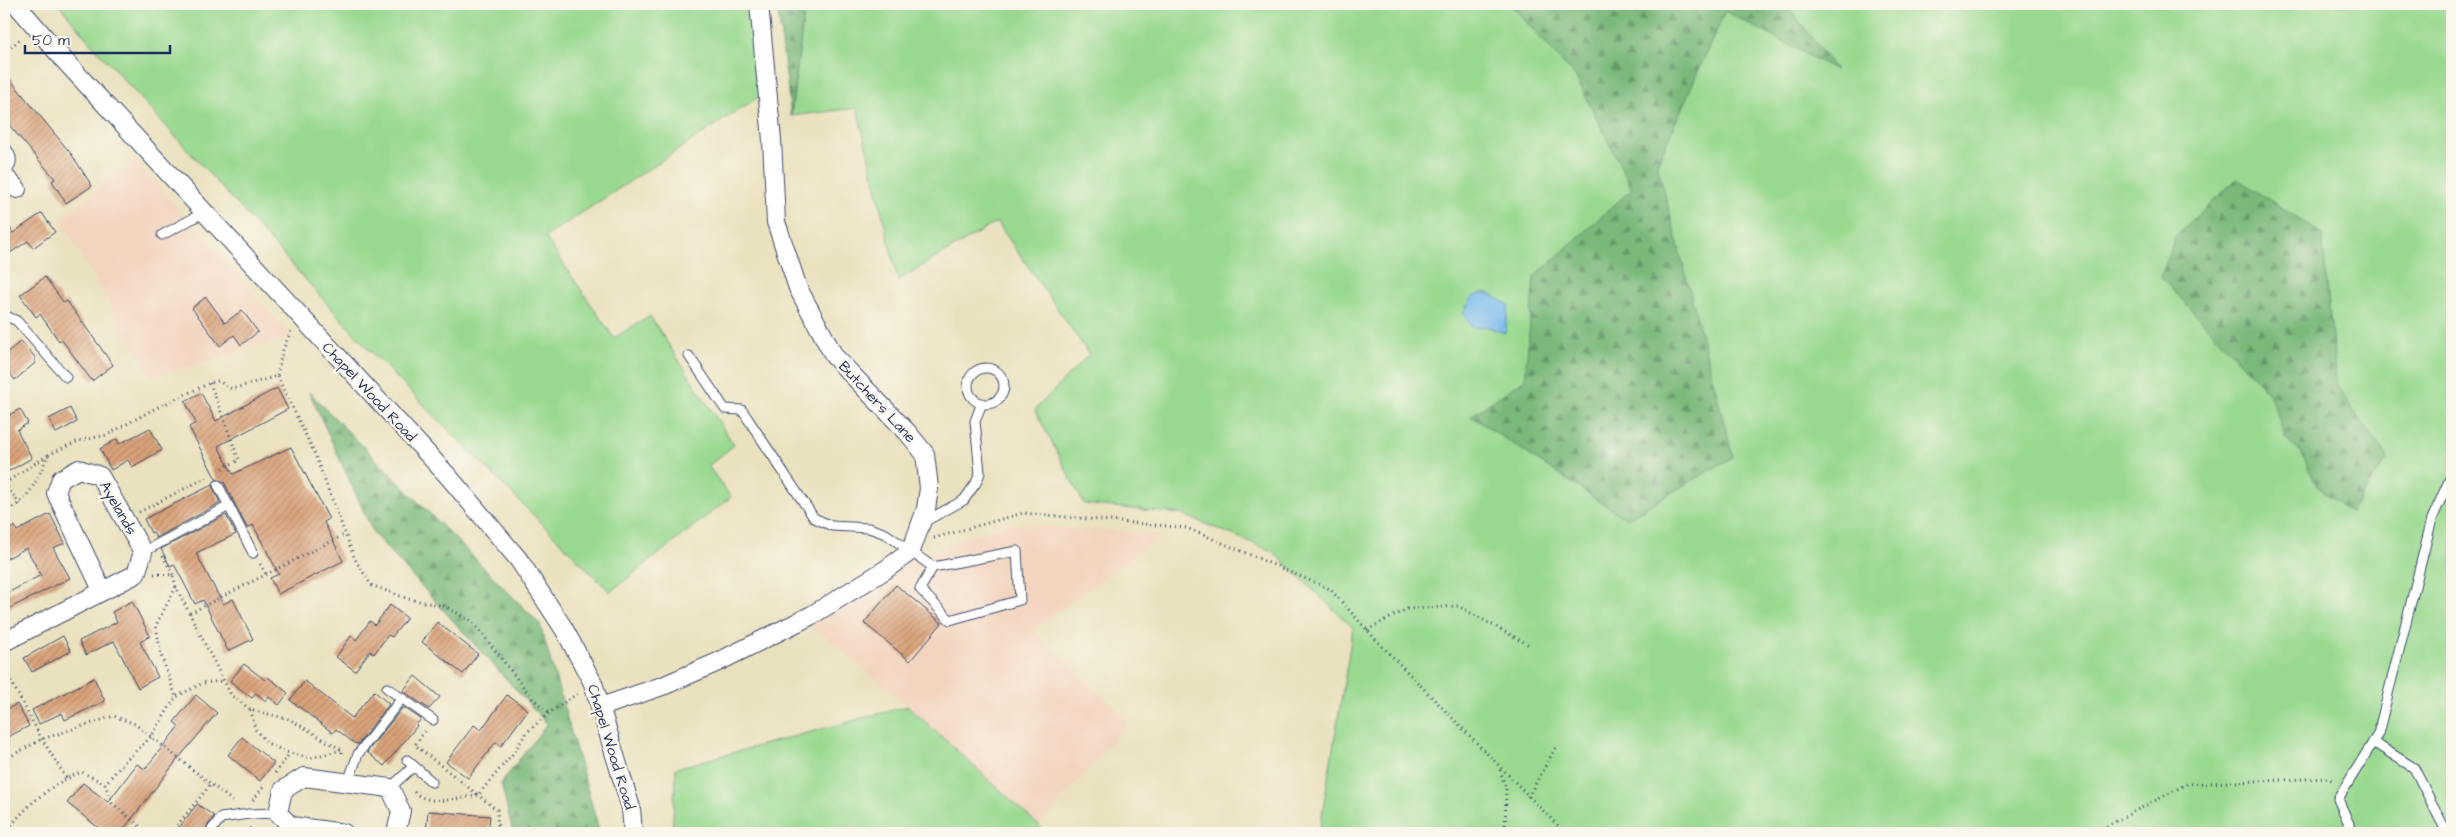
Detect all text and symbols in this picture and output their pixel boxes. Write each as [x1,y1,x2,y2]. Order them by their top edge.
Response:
scale bar [25,22,170,54]
text: 50 m [32,30,70,51]
street label: Chapel Wood Road [317,337,421,447]
street label: Butchers Lane [834,357,920,447]
street label: Ayelands [93,477,142,540]
street label: Chapel Wood Road [582,682,640,812]

